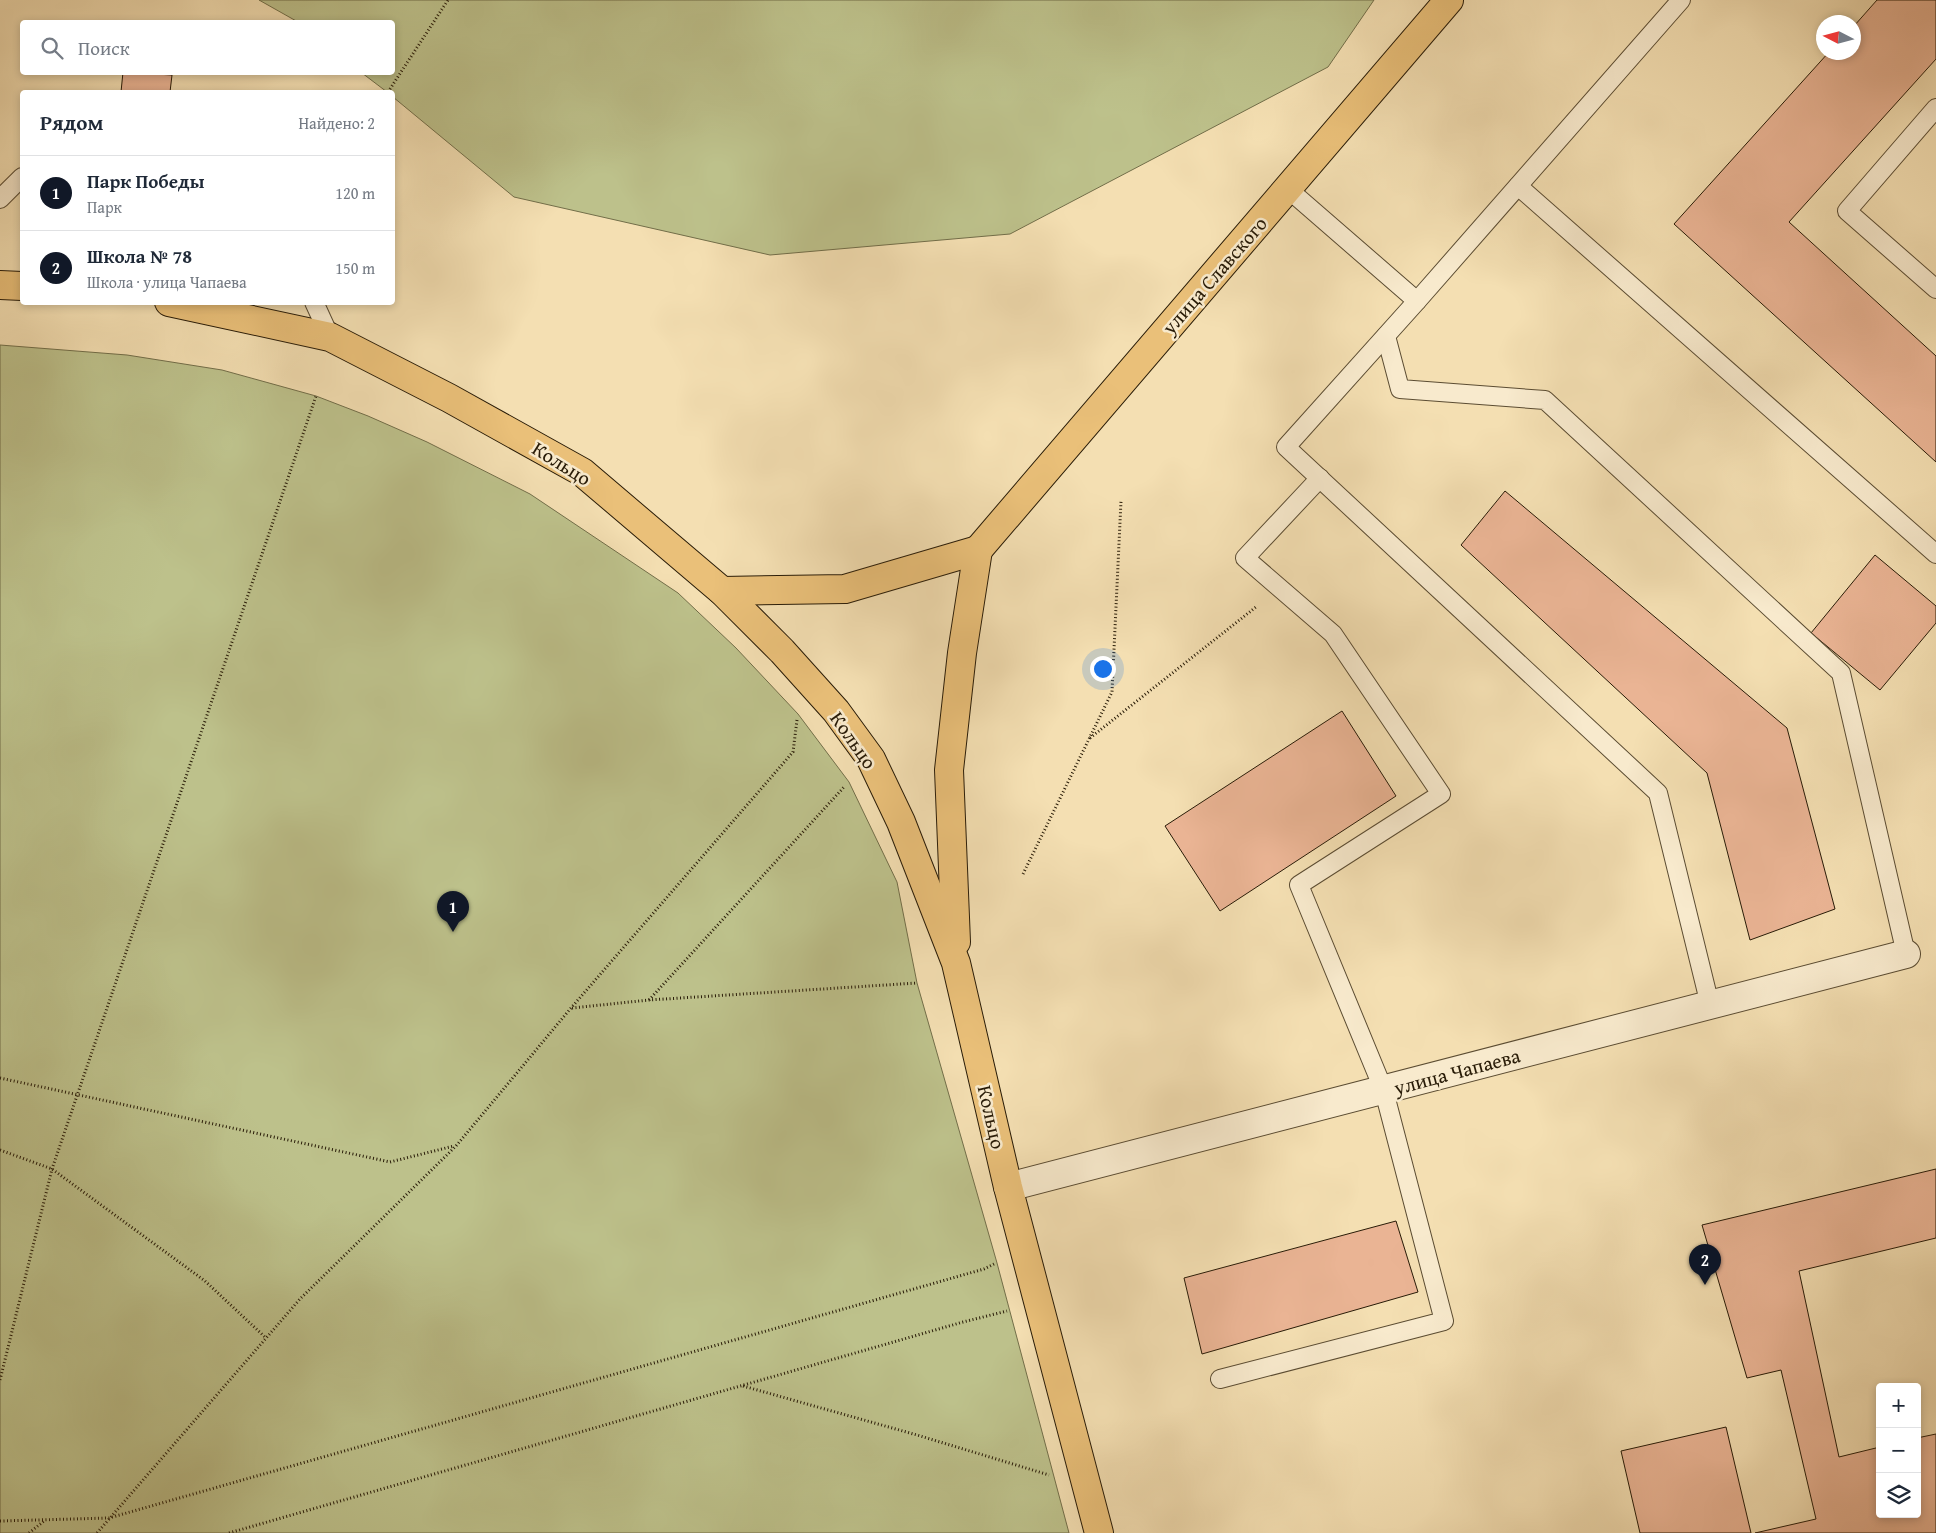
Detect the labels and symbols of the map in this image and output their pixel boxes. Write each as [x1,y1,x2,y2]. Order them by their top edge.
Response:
north arrow [1816,15,1861,60]
street label: улица Славского [1154,210,1273,341]
street label: Кольцо [527,434,597,492]
your location [1090,656,1116,682]
street label: Кольцо [824,705,884,775]
pin: 1 [437,891,469,932]
street label: улица Чапаева [1390,1040,1524,1102]
street label: Кольцо [971,1082,1013,1152]
pin: 2 [1689,1244,1721,1285]

